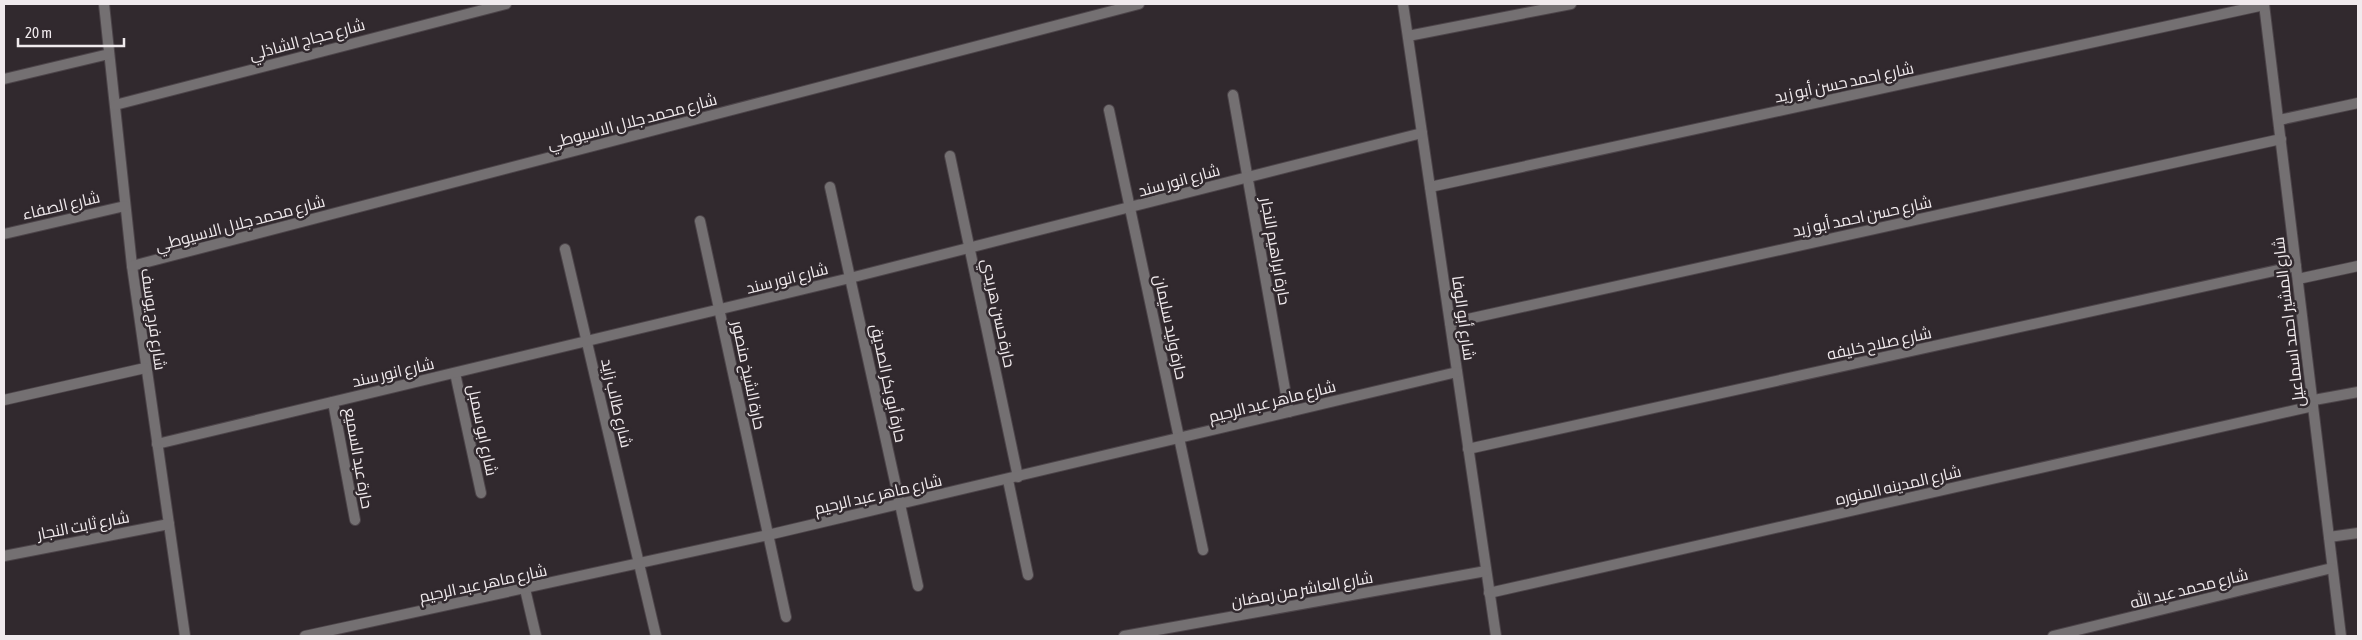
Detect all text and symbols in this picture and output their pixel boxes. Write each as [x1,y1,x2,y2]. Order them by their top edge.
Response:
scale bar [18,15,124,47]
street label: شارع حجاج الشاذلي [247,15,368,68]
text: 20 m [25,24,52,41]
street label: شارع احمد حسن أبو زيد [1773,58,1916,108]
street label: شارع محمد جلال الاسيوطي [545,90,720,157]
street label: شارع انور سند [1136,160,1223,202]
street label: شارع الصفاء [20,187,102,226]
street label: شارع محمد جلال الاسيوطي [153,192,328,259]
street label: شارع حسن احمد أبو زيد [1791,192,1934,242]
street label: حارة ابراهيم النجار [1255,195,1294,307]
street label: شارع المشير احمد اسماعيل [2269,236,2310,408]
street label: حارة حسن هريدي [974,257,1019,370]
street label: شارع انور سند [744,259,831,300]
street label: شارع فرج يوسف [135,267,170,372]
street label: حارة وليد سليمان [1149,273,1191,382]
street label: شارع أبو الوفا [1446,274,1479,362]
street label: حارة الشيخ منصور [726,318,769,432]
street label: حارة أبو بكر الصديق [866,322,910,444]
street label: شارع صلاح خليفه [1825,323,1934,366]
street label: شارع انور سند [350,354,437,393]
street label: شارع طالب زايد [595,357,636,450]
street label: شارع ماهر عبد الرحيم [1207,376,1338,428]
street label: شارع ابو سمبل [462,383,501,478]
street label: حارة عبد السميع [338,406,377,510]
street label: شارع المدينه المنوره [1833,462,1963,511]
street label: شارع ماهر عبد الرحيم [812,471,944,520]
street label: شارع ثابت النجار [34,507,131,546]
street label: شارع ماهر عبد الرحيم [417,561,549,608]
street label: شارع محمد عبد الله [2128,564,2250,614]
street label: شارع العاشر من رمضان [1230,568,1375,613]

